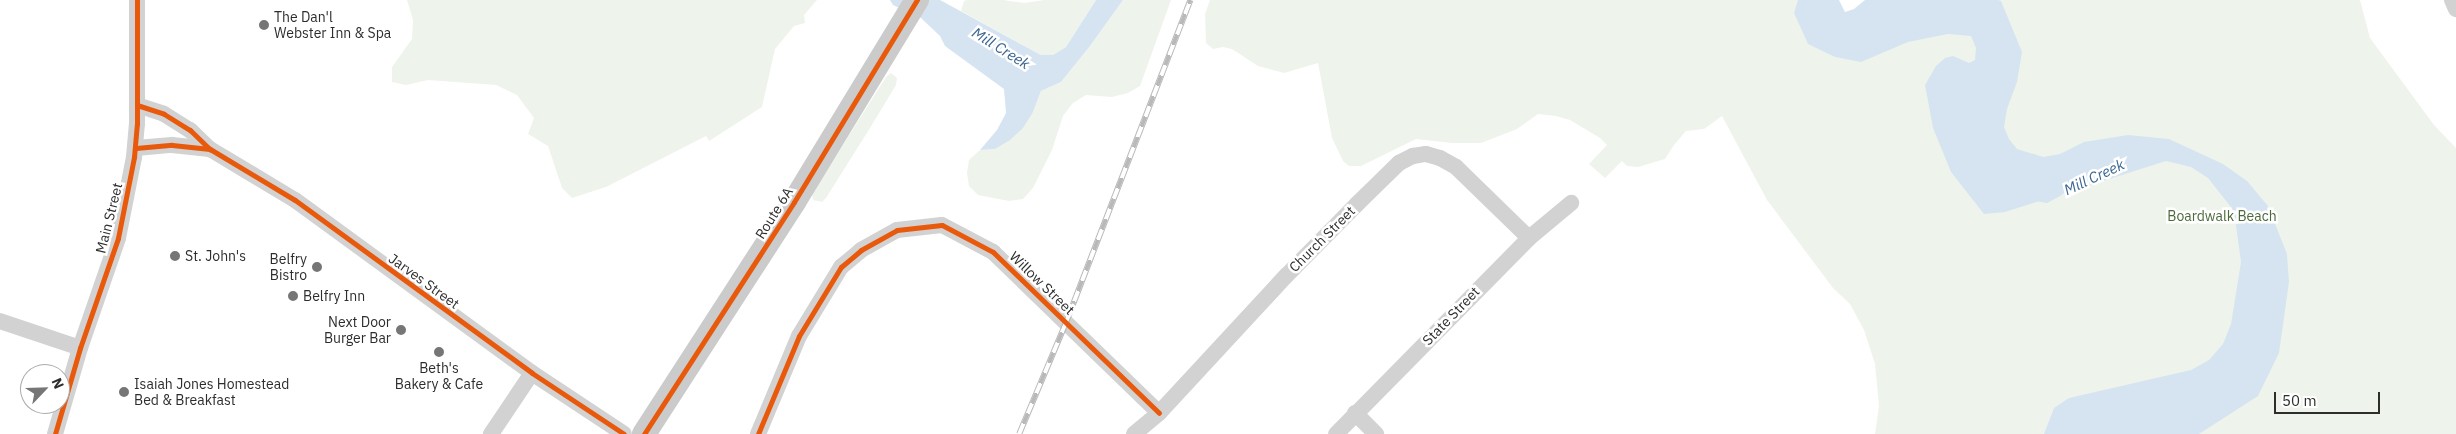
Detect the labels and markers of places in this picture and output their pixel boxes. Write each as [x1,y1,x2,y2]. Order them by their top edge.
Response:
place label: The Dan'l Webster Inn & Spa [274,9,391,41]
marker: The Dan'l Webster Inn & Spa [258,19,270,31]
place label: St. John's [185,248,246,264]
marker: St. John's [169,250,181,262]
place label: Belfry Bistro [270,251,307,284]
marker: Belfry Bistro [311,261,323,273]
place label: Belfry Inn [303,288,365,304]
marker: Belfry Inn [287,290,299,302]
place label: Next Door Burger Bar [324,314,391,347]
marker: Next Door Burger Bar [395,324,407,336]
marker: Beth's Bakery & Cafe [433,346,445,358]
place label: Beth's Bakery & Cafe [395,360,483,392]
place label: Isaiah Jones Homestead Bed & Breakfast [134,376,289,408]
marker: Isaiah Jones Homestead Bed & Breakfast [118,386,130,398]

